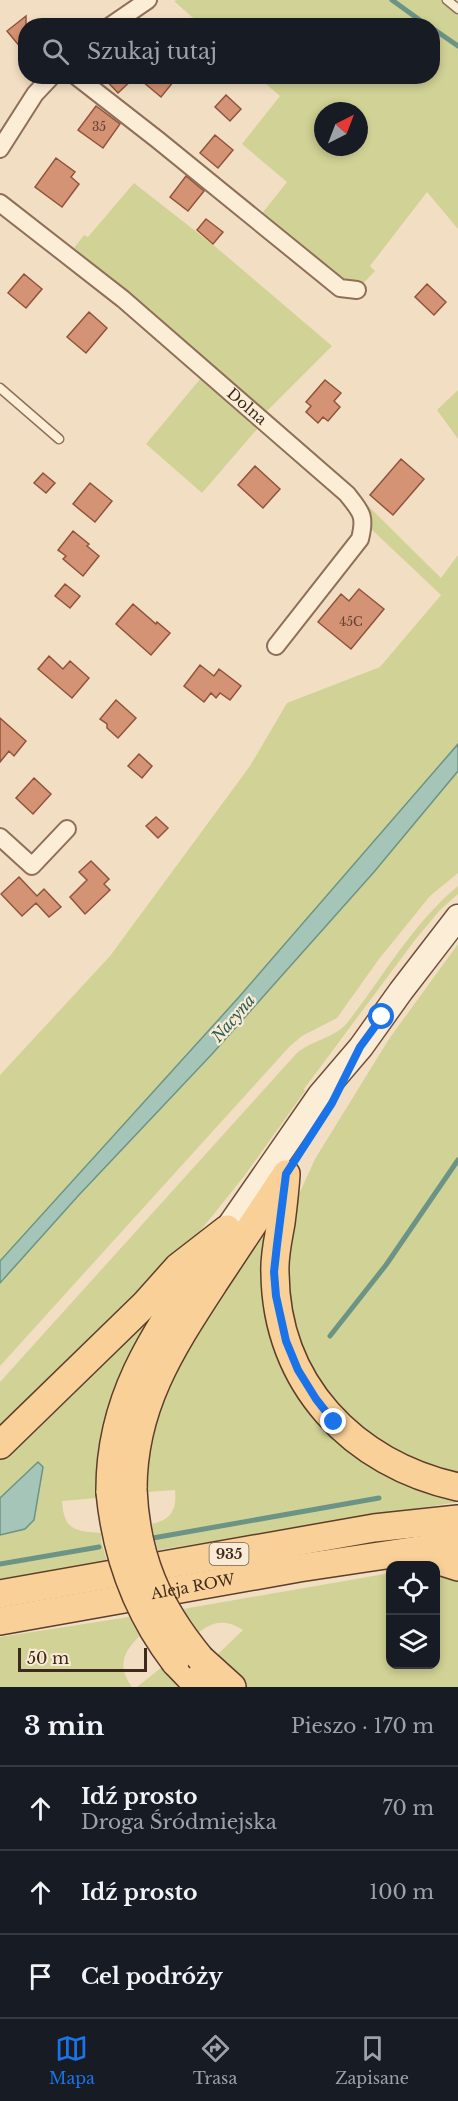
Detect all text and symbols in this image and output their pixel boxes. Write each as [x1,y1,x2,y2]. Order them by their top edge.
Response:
search box [18,18,440,84]
icon: search [39,35,72,68]
text: Szukaj tutaj [87,38,217,65]
north arrow [314,102,368,156]
house number: 35 [92,119,106,134]
street label: Dolna [223,384,271,429]
house number: 45C [339,614,363,629]
water label: Nacyna [206,990,259,1047]
route start [368,1003,394,1029]
route end [320,1408,346,1434]
road number: 935 [210,1543,248,1565]
map controls [386,1561,440,1669]
button: locate [386,1561,440,1615]
street label: Aleja ROW [148,1569,237,1603]
button: layers [386,1615,440,1669]
scale bar [18,1645,147,1672]
text: 50 m [27,1648,69,1668]
text: 3 min [24,1710,105,1742]
text: Pieszo · 170 m [291,1714,434,1738]
text: Idź prosto [81,1783,197,1810]
icon: ahead [24,1792,57,1825]
text: 70 m [382,1796,434,1820]
text: Droga Śródmiejska [81,1810,277,1834]
icon: ahead [24,1876,57,1909]
text: Idź prosto [81,1879,197,1906]
text: 100 m [369,1880,434,1904]
icon: arrive [24,1960,57,1993]
text: Cel podróży [81,1963,223,1990]
tab: Mapa [49,2032,95,2088]
tab: Trasa [193,2032,237,2088]
tab: Zapisane [335,2032,409,2088]

